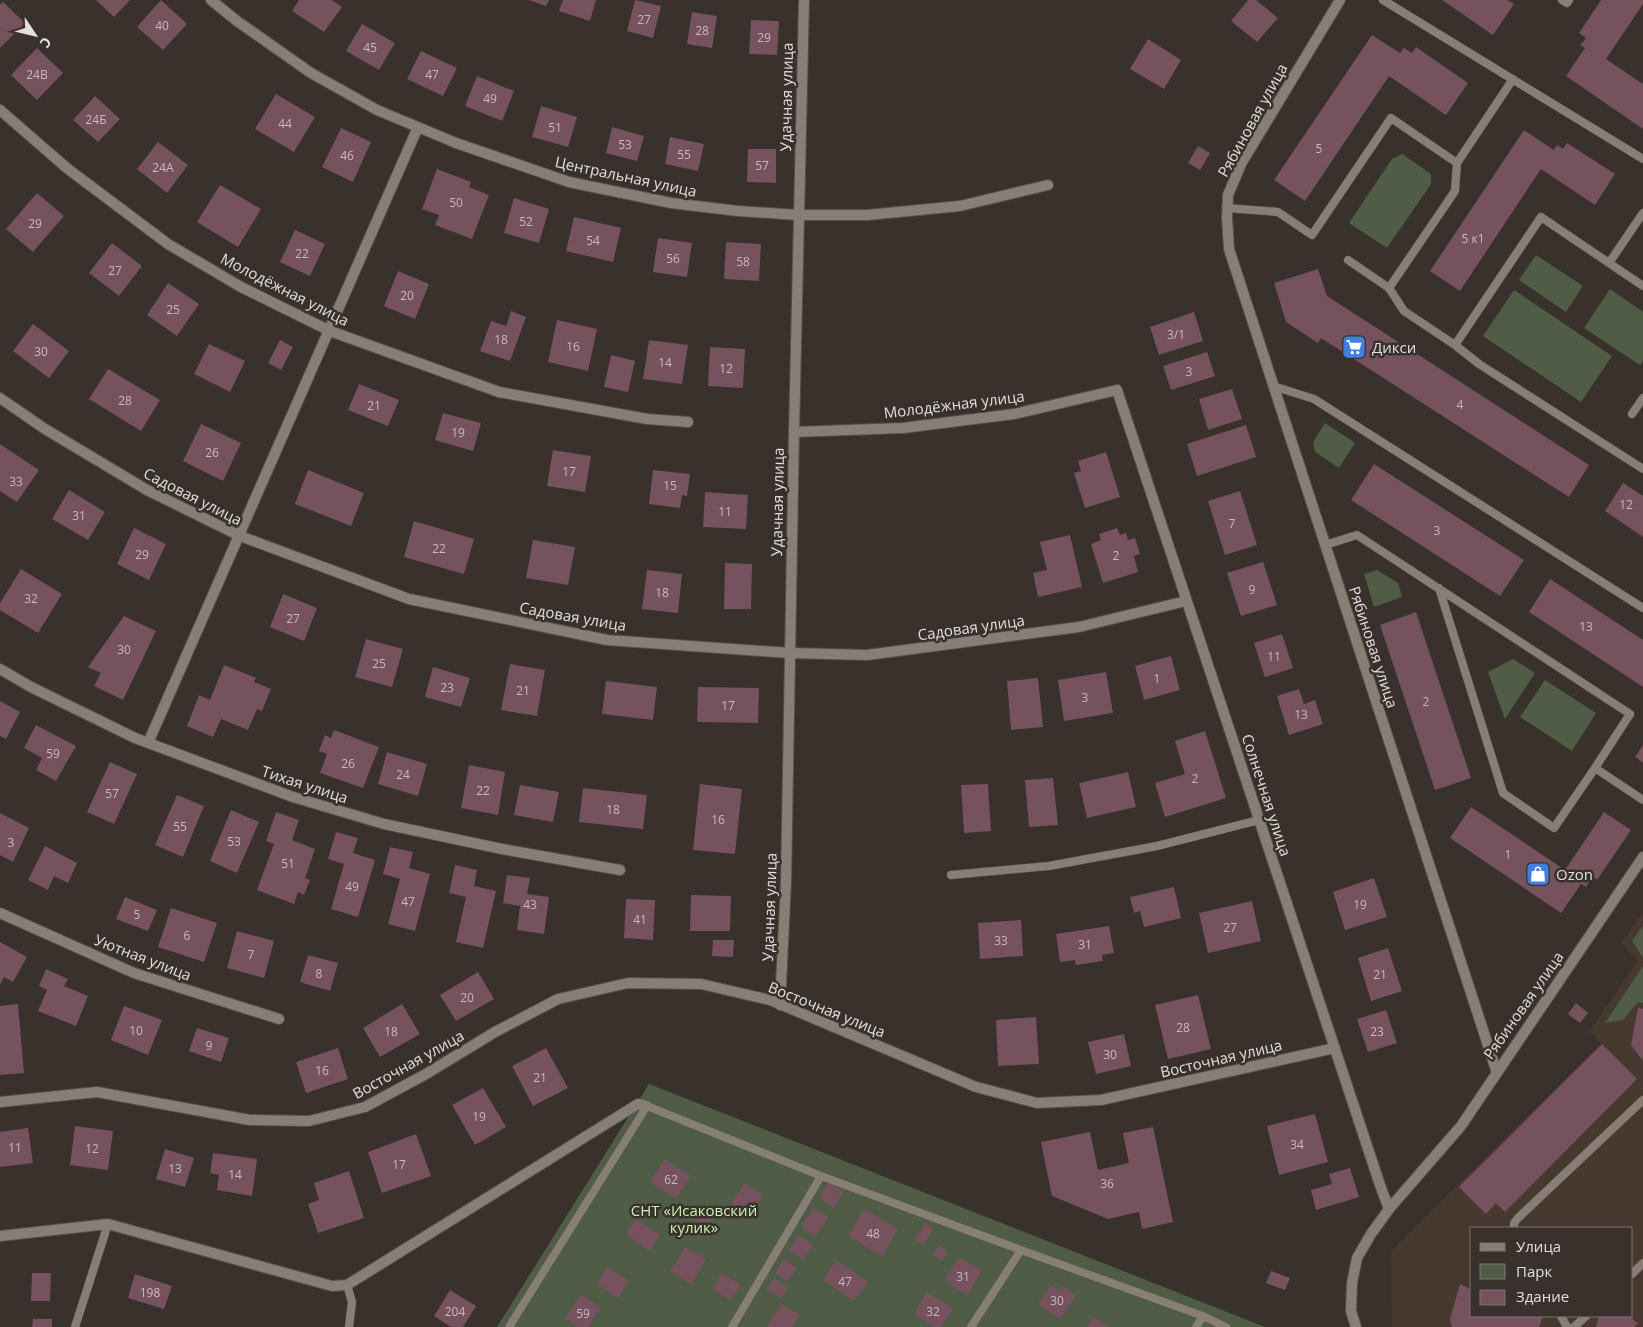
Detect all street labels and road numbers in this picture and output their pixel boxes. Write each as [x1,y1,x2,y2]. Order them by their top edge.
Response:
street label: Удачная улица [775,42,797,152]
street label: Рябиновая улица [1213,60,1291,180]
street label: Центральная улица [553,151,699,201]
street label: Молодёжная улица [217,248,353,330]
street label: Молодёжная улица [883,385,1025,423]
street label: Удачная улица [766,447,788,557]
street label: Садовая улица [140,463,246,529]
street label: Рябиновая улица [1345,584,1403,710]
street label: Садовая улица [518,597,628,635]
street label: Садовая улица [916,610,1026,644]
street label: Солнечная улица [1238,731,1296,859]
street label: Тихая улица [259,761,351,807]
street label: Удачная улица [757,852,781,962]
street label: Уютная улица [92,929,194,985]
street label: Рябиновая улица [1478,947,1568,1063]
street label: Восточная улица [766,976,888,1042]
street label: Восточная улица [349,1025,467,1103]
street label: Восточная улица [1158,1034,1284,1082]

